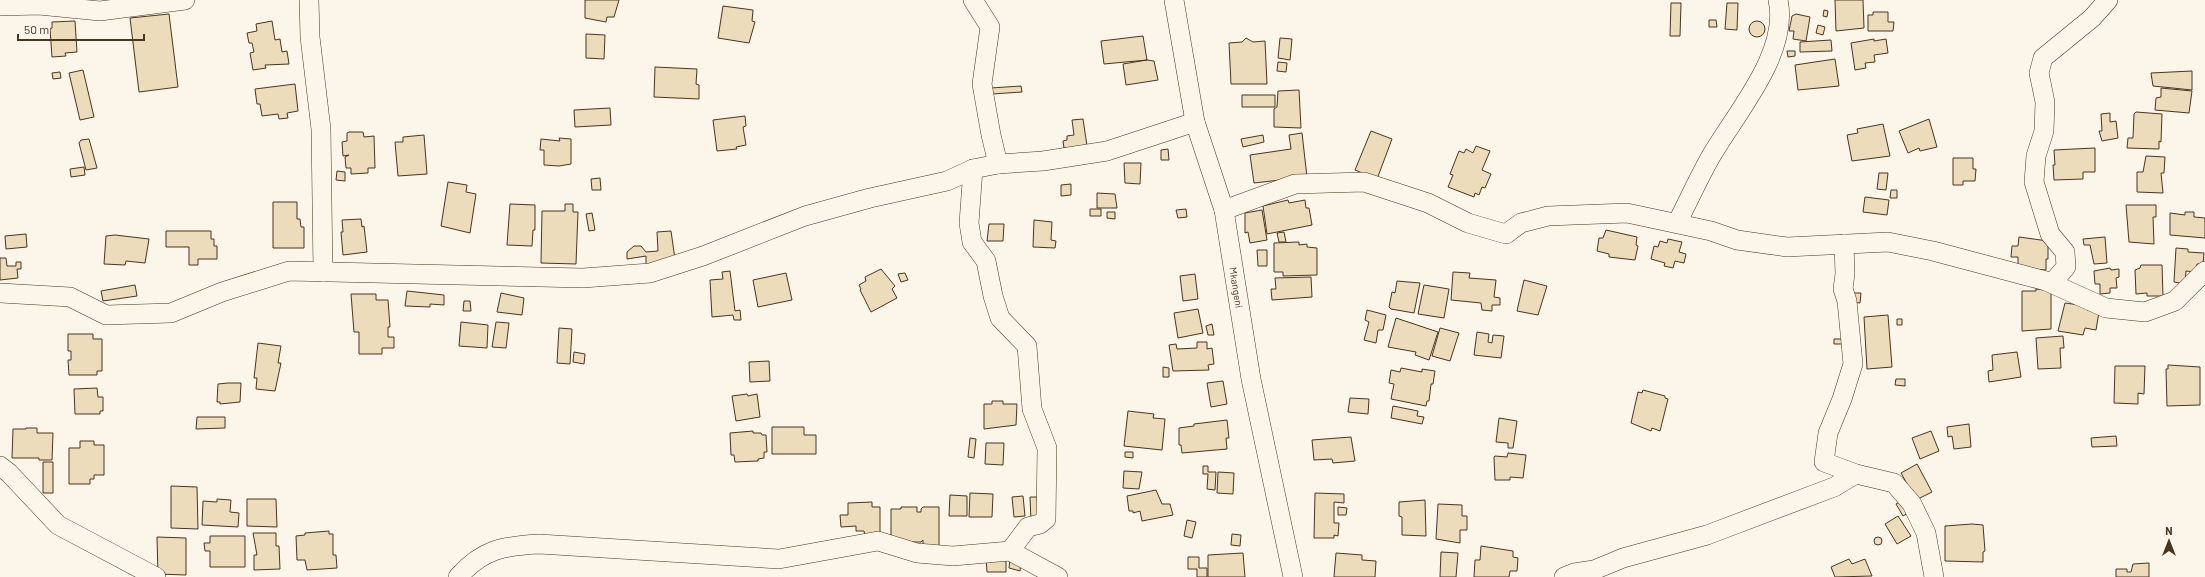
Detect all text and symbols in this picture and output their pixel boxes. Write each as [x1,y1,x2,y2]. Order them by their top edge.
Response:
scale bar [18,16,144,42]
text: 50 m [24,22,49,36]
street label: Mkangeni [1227,266,1246,309]
north arrow [2149,521,2189,561]
text: N [2165,524,2173,537]

